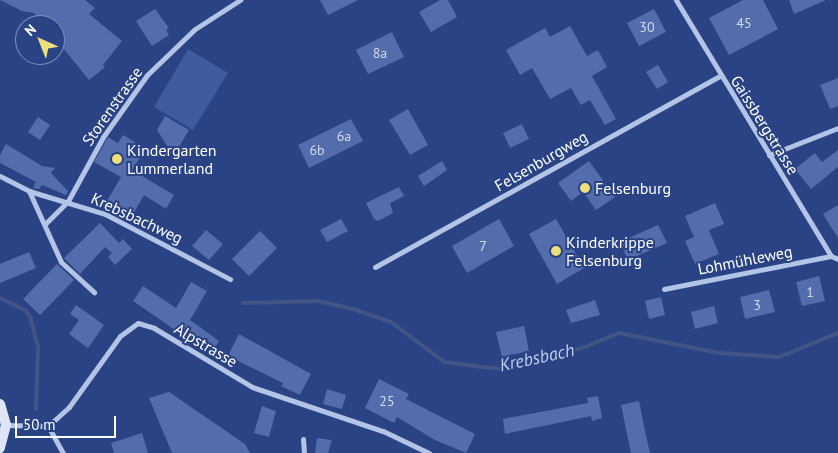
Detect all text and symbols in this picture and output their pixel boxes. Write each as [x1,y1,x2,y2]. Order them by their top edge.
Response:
north arrow [15,15,65,65]
house number: 45 [736,15,752,31]
house number: 30 [639,19,655,35]
text: N [21,20,40,40]
house number: 8a [373,45,387,61]
street label: Storenstrasse [78,63,146,149]
street label: Gaissbergstrasse [727,72,803,178]
street label: Felsenburgweg [491,127,591,195]
house number: 6a [337,128,351,144]
place label: Kindergarten Lummerland [127,140,217,178]
house number: 6b [309,142,325,158]
marker: Kindergarten Lummerland [111,153,123,165]
place label: Felsenburg [595,178,671,198]
marker: Felsenburg [579,182,591,194]
street label: Krebsbachweg [88,188,186,248]
place label: Kinderkrippe Felsenburg [566,232,654,270]
house number: 7 [479,238,487,254]
street label: Lohmühleweg [696,241,794,279]
marker: Kinderkrippe Felsenburg [550,245,562,257]
house number: 1 [806,284,814,300]
house number: 3 [753,297,761,313]
street label: Alpstrasse [171,319,241,371]
water label: Krebsbach [498,340,576,376]
house number: 25 [379,393,395,409]
scale bar [18,406,119,438]
text: 50 m [23,415,56,434]

